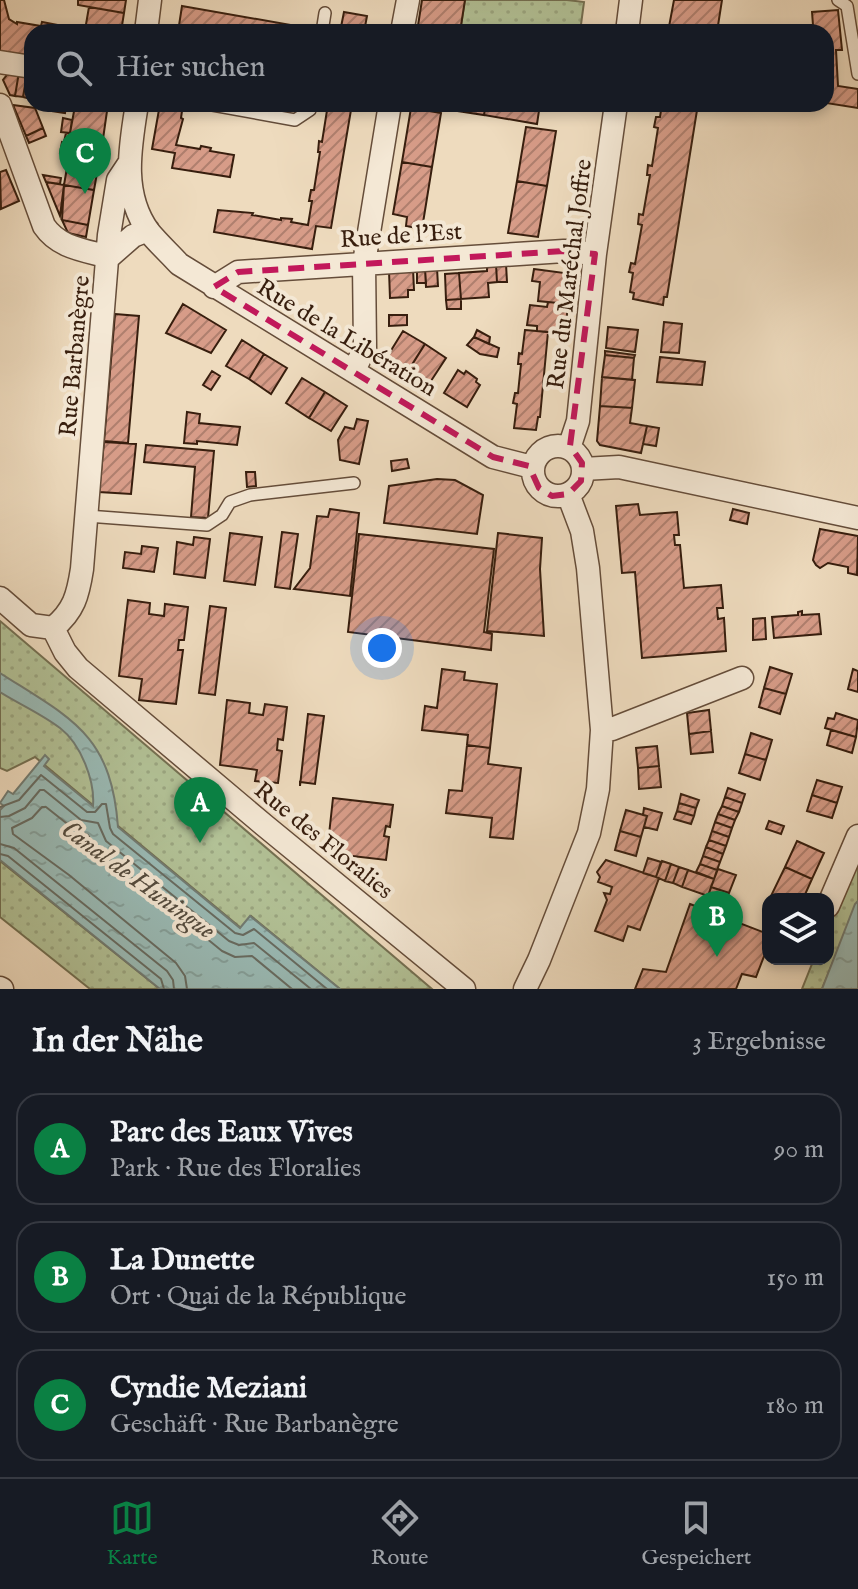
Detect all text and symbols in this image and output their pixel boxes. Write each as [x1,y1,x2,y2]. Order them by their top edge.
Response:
search box [24,24,834,112]
icon: search [52,46,96,90]
text: Hier suchen [116,49,266,87]
pin: C [59,128,111,194]
street label: Rue du Maréchal Joffre [541,157,600,391]
street label: Rue de l'Est [339,217,463,256]
street label: Rue de la Libération [251,272,442,404]
street label: Rue Barbanègre [53,274,98,438]
your location [362,628,402,668]
street label: Rue des Floralies [247,776,399,907]
pin: A [174,777,226,843]
water label: Canal de Huningue [54,813,222,948]
pin: B [691,891,743,957]
map controls [762,893,834,965]
button: layers [762,893,834,965]
text: In der Nähe [32,1020,203,1063]
text: 3 Ergebnisse [692,1025,826,1058]
text: Parc des Eaux Vives [110,1114,353,1152]
text: A [51,1133,69,1166]
text: 90 m [774,1133,824,1166]
text: Park · Rue des Floralies [110,1152,361,1185]
text: La Dunette [110,1242,255,1280]
text: B [51,1261,69,1294]
text: 150 m [766,1261,824,1294]
text: Ort · Quai de la République [110,1280,406,1313]
text: Cyndie Meziani [110,1370,307,1408]
text: C [51,1389,69,1422]
text: 180 m [766,1389,824,1422]
text: Geschäft · Rue Barbanègre [110,1408,399,1441]
tab: Karte [107,1496,158,1572]
tab: Route [371,1496,428,1572]
tab: Gespeichert [641,1496,751,1572]

